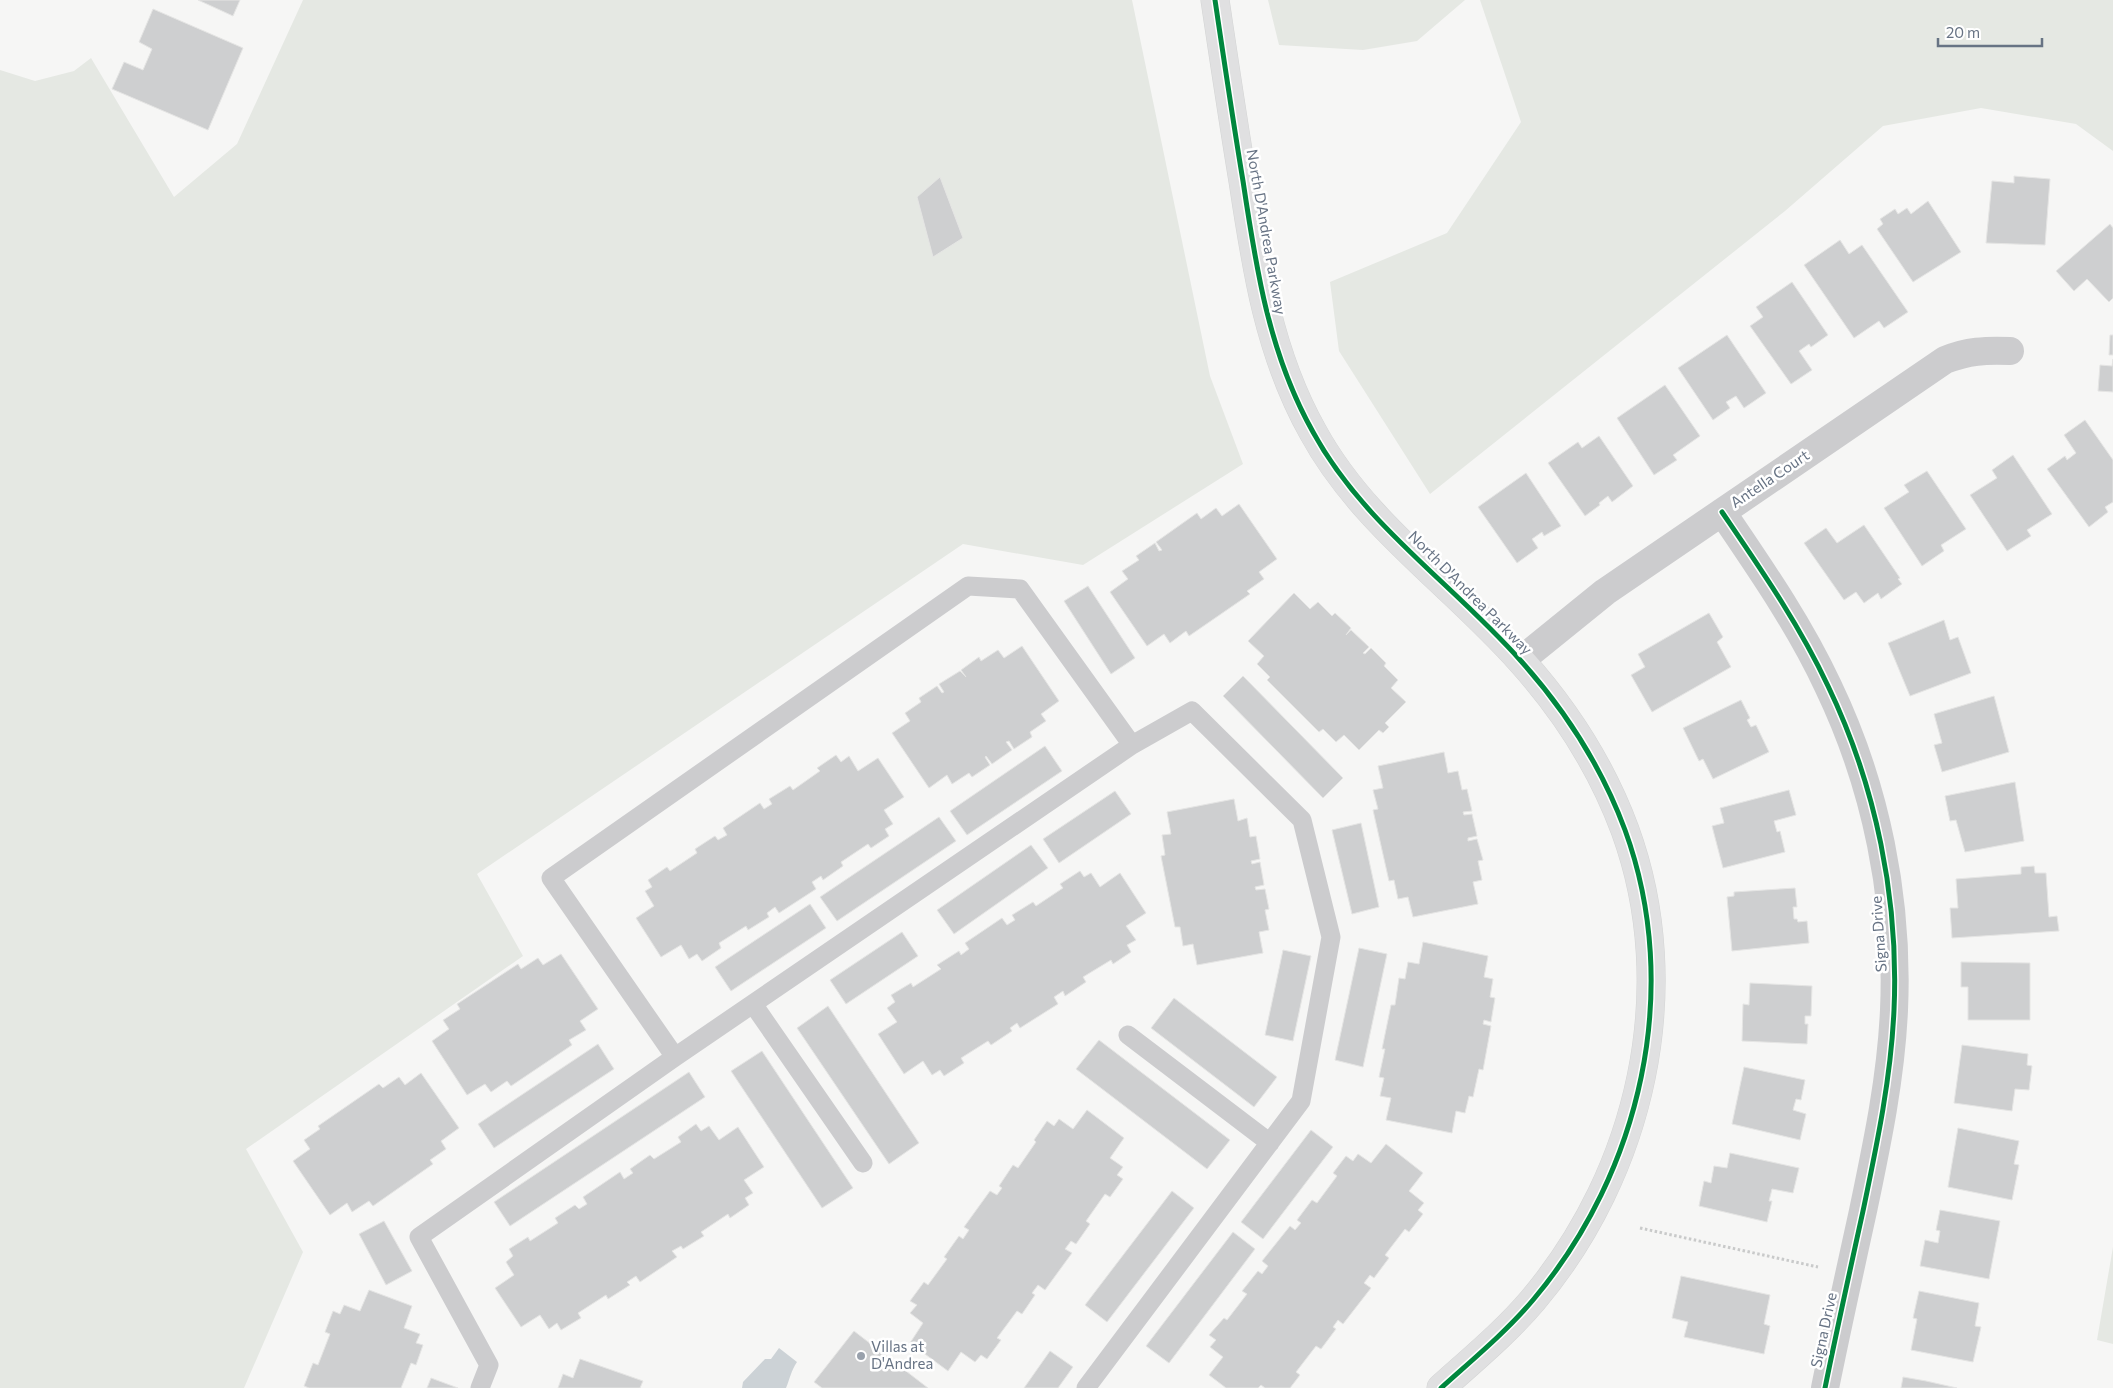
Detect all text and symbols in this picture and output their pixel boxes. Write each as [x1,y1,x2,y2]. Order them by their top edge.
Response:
scale bar [1938,15,2042,47]
text: 20 m [1946,23,1980,41]
street label: North D'Andrea Parkway [1244,148,1290,316]
street label: Antella Court [1727,445,1812,511]
street label: North D'Andrea Parkway [1405,527,1537,658]
street label: Signa Drive [1866,895,1890,973]
street label: Signa Drive [1806,1291,1840,1369]
place label: Villas at D'Andrea [871,1337,933,1372]
marker: Villas at D'Andrea [855,1350,867,1362]

